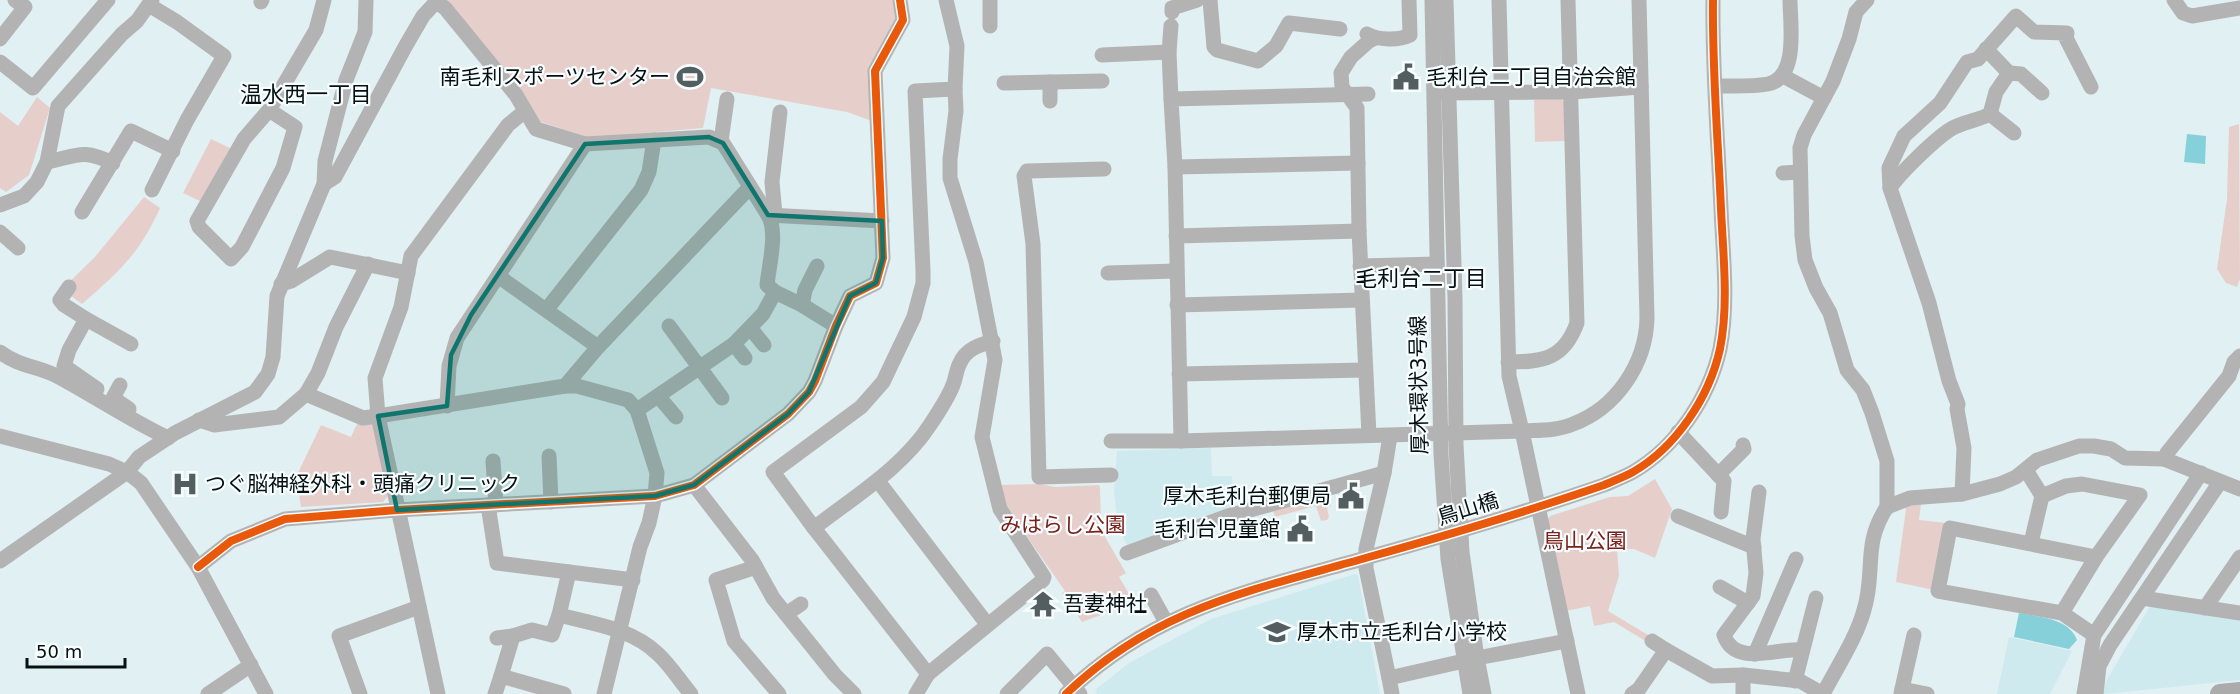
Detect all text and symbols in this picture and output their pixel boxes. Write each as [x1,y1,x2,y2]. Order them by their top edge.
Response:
sports icon: 南毛利スポーツセンター [675,62,705,92]
public building icon: 毛利台二丁目自治会館 [1391,62,1421,92]
place label: 南毛利スポーツセンター [439,65,670,89]
place label: 毛利台二丁目自治会館 [1426,65,1636,89]
district label: 温水西一丁目 [240,82,372,107]
district label: 毛利台二丁目 [1355,266,1487,291]
street label: 厚木環状3号線 [1406,315,1432,455]
hospital icon: つぐ脳神経外科・頭痛クリニック [170,469,200,499]
place label: つぐ脳神経外科・頭痛クリニック [205,472,520,496]
public building icon: 厚木毛利台郵便局 [1336,481,1366,511]
place label: 厚木毛利台郵便局 [1163,484,1331,508]
street label: 鳥山橋 [1434,488,1502,530]
park label: みはらし公園 [1000,513,1126,537]
public building icon: 毛利台児童館 [1285,514,1315,544]
place label: 毛利台児童館 [1154,517,1280,541]
park label: 鳥山公園 [1543,529,1627,553]
temple icon: 吾妻神社 [1028,589,1058,619]
place label: 吾妻神社 [1063,592,1147,616]
school or university icon: 厚木市立毛利台小学校 [1262,617,1292,647]
place label: 厚木市立毛利台小学校 [1297,620,1507,644]
scale bar [27,631,124,669]
text: 50 m [36,641,82,662]

